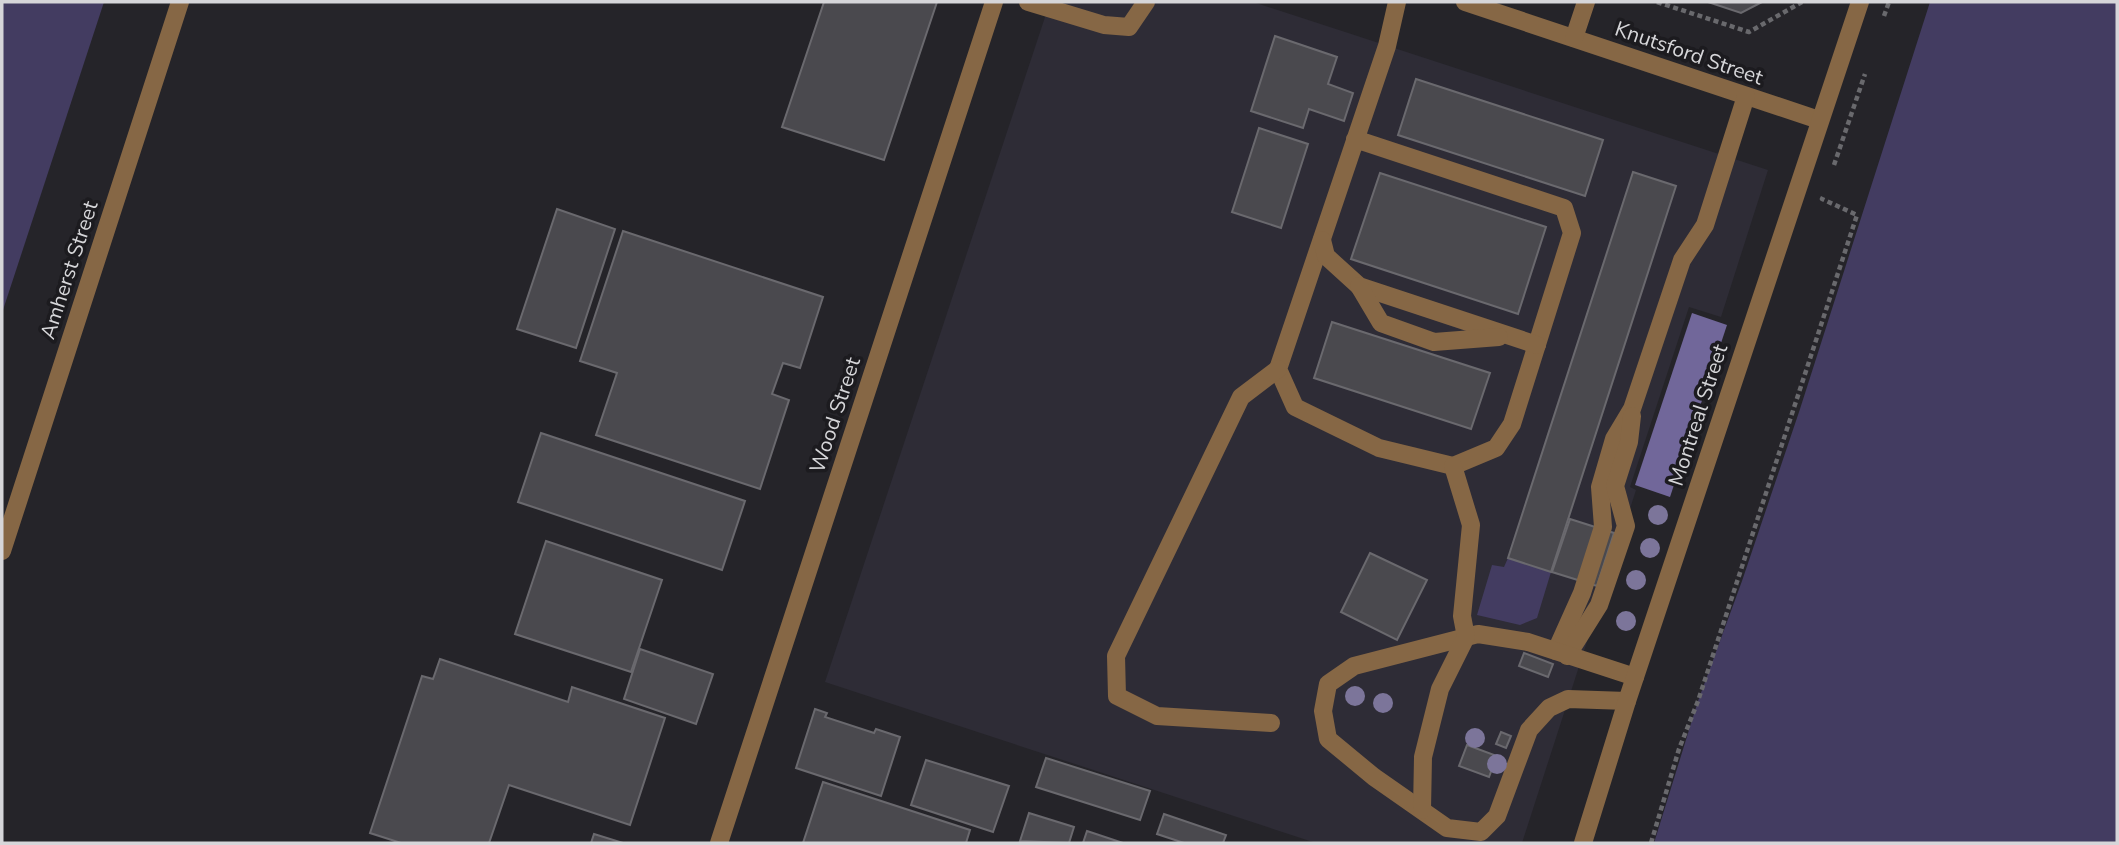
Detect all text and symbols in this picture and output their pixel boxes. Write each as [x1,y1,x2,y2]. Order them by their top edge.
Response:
street label: Knutsford Street [1611,15,1767,92]
street label: Amherst Street [33,197,105,343]
street label: Montreal Street [1662,340,1734,489]
street label: Wood Street [803,353,867,476]

